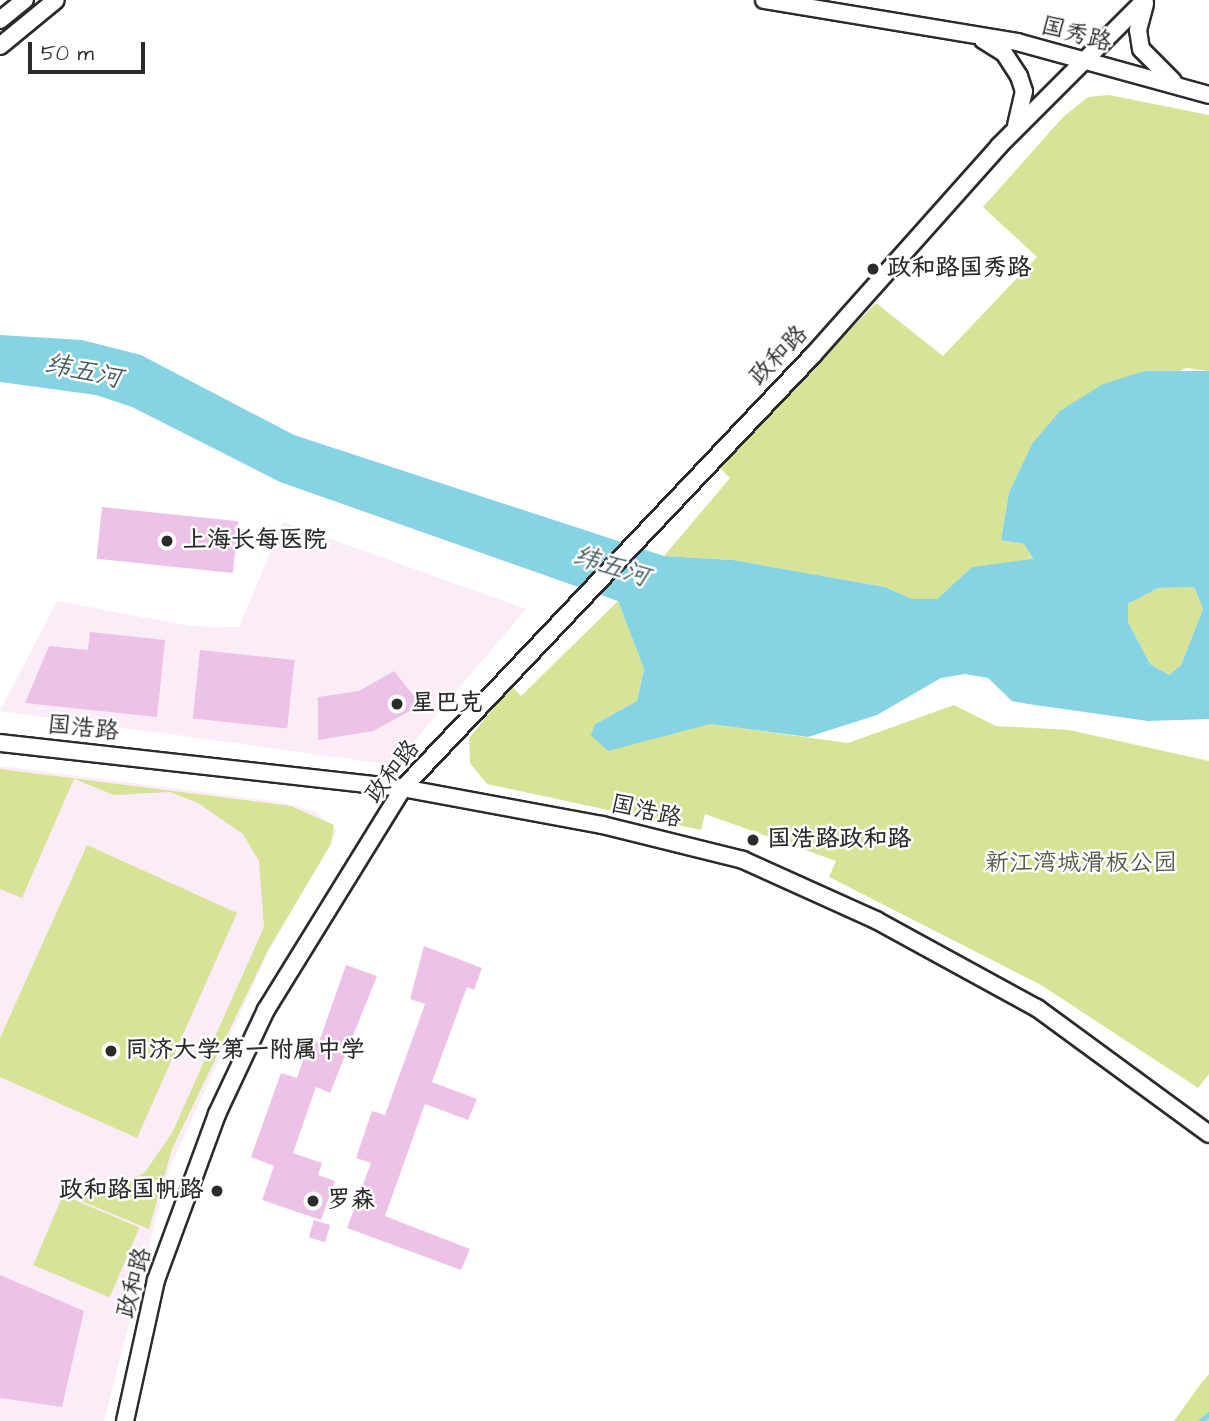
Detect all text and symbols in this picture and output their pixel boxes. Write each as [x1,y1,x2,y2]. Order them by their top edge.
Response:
street label: 国秀路 [1037,12,1115,58]
scale bar [32,28,149,72]
text: 50 m [41,39,94,68]
place label: 政和路国秀路 [887,255,1031,283]
marker: 政和路国秀路 [865,261,881,277]
street label: 政和路 [744,320,814,392]
water label: 纬五河 [42,349,124,395]
place label: 上海长每医院 [183,527,327,555]
marker: 上海长每医院 [157,531,177,551]
water label: 纬五河 [569,540,653,594]
place label: 星巴克 [411,690,483,718]
marker: 星巴克 [389,696,405,712]
street label: 国浩路 [46,711,120,747]
street label: 政和路 [359,735,427,809]
street label: 国浩路 [608,790,684,834]
place label: 国浩路政和路 [767,826,911,854]
marker: 国浩路政和路 [745,832,761,848]
park label: 新江湾城滑板公园 [985,850,1177,878]
place label: 同济大学第一附属中学 [125,1037,365,1065]
marker: 同济大学第一附属中学 [103,1043,119,1059]
place label: 政和路国帆路 [59,1177,203,1205]
marker: 政和路国帆路 [209,1183,225,1199]
place label: 罗森 [327,1187,375,1215]
marker: 罗森 [305,1193,321,1209]
street label: 政和路 [112,1244,158,1322]

